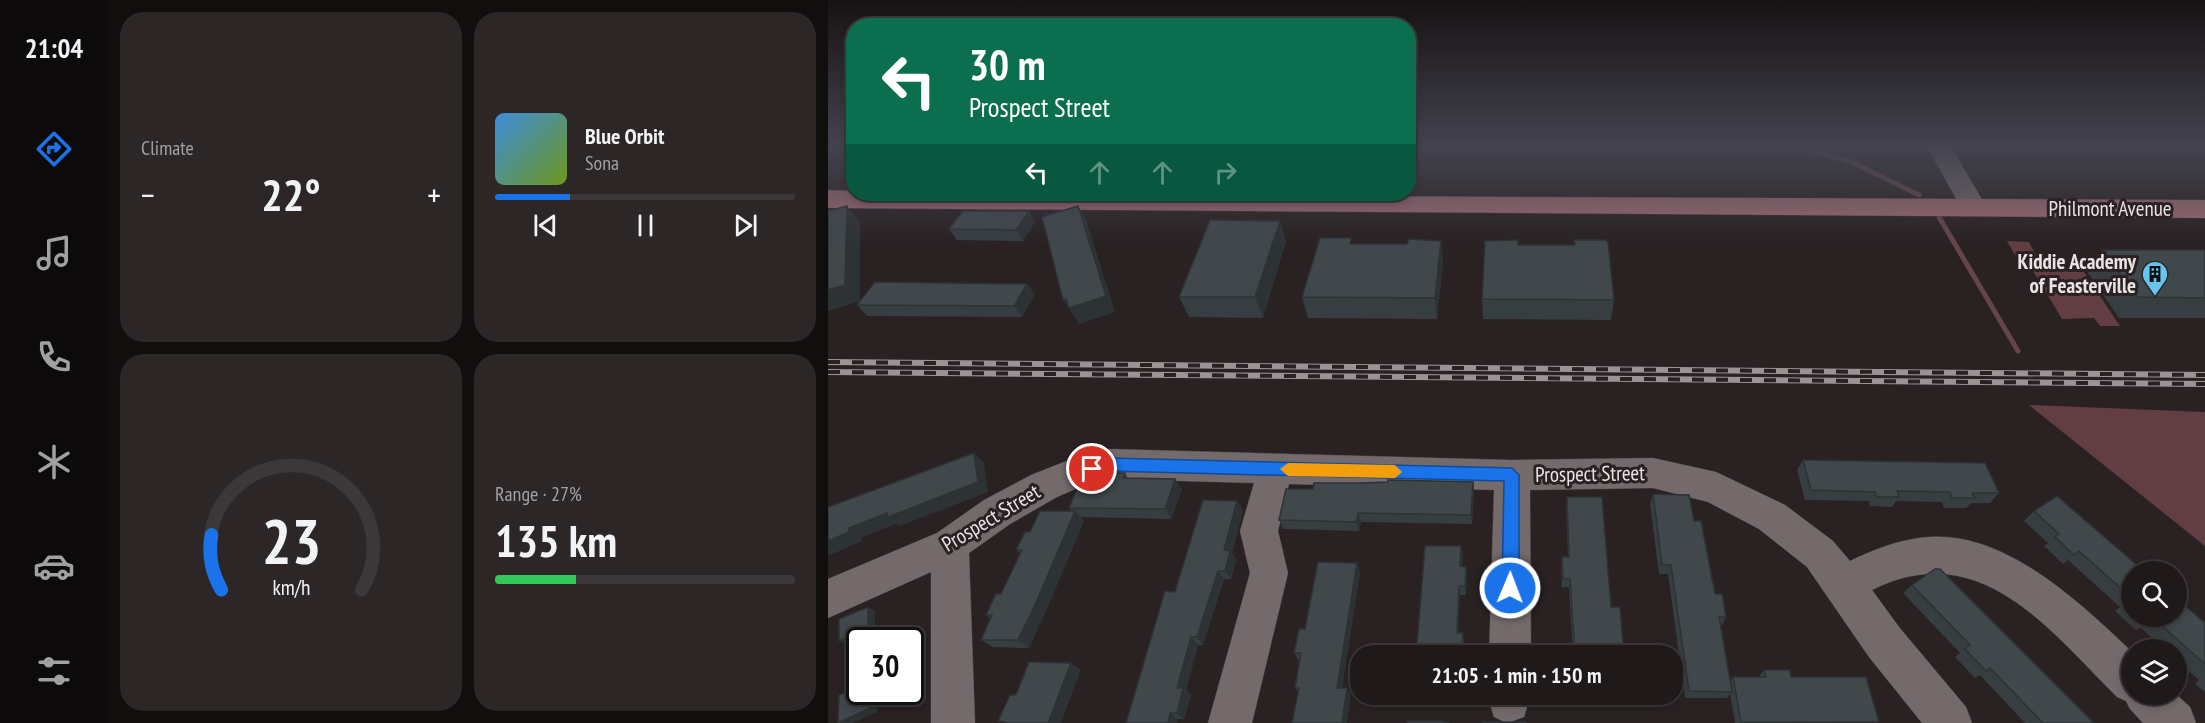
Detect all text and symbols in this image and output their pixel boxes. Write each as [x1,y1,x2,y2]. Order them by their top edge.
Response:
text: 21:04 [25,31,83,65]
text: 30 m [969,37,1046,92]
icon: left [870,42,948,120]
text: Prospect Street [969,90,1110,124]
text: Blue Orbit [585,122,664,150]
icon: directions [33,128,75,170]
text: Climate [141,135,194,161]
text: Sona [585,150,619,176]
icon: left [1020,156,1053,189]
icon: ahead [1083,156,1116,189]
icon: ahead [1146,156,1179,189]
icon: right [1209,156,1242,189]
text: 22° [261,165,321,223]
text: − [141,173,155,216]
text: + [427,173,441,216]
street label: Philmont Avenue [2049,195,2171,222]
icon: previous [529,209,562,242]
icon: pause [629,209,662,242]
icon: next [729,209,762,242]
icon: music [33,232,75,274]
place label: Kiddie Academy of Feasterville [2018,248,2137,299]
building icon: Kiddie Academy of Feasterville [2140,259,2170,297]
icon: phone [33,336,75,378]
icon: climate [33,441,75,483]
pin [1066,443,1117,494]
icon: arrive [1075,452,1108,485]
street label: Prospect Street [1535,459,1645,488]
street label: Prospect Street [937,478,1045,557]
text: Range · 27% [495,481,582,507]
text: 23 [261,500,321,581]
text: 135 km [495,511,617,569]
icon: car [33,545,75,587]
position arrow [1478,556,1542,620]
map controls [2121,561,2187,705]
button: search [2121,561,2187,627]
text: km/h [272,573,310,601]
speed limit sign: 30 [846,627,924,705]
button: layers [2121,639,2187,705]
icon: filters [33,650,75,692]
text: 21:05 · 1 min · 150 m [1431,661,1602,689]

